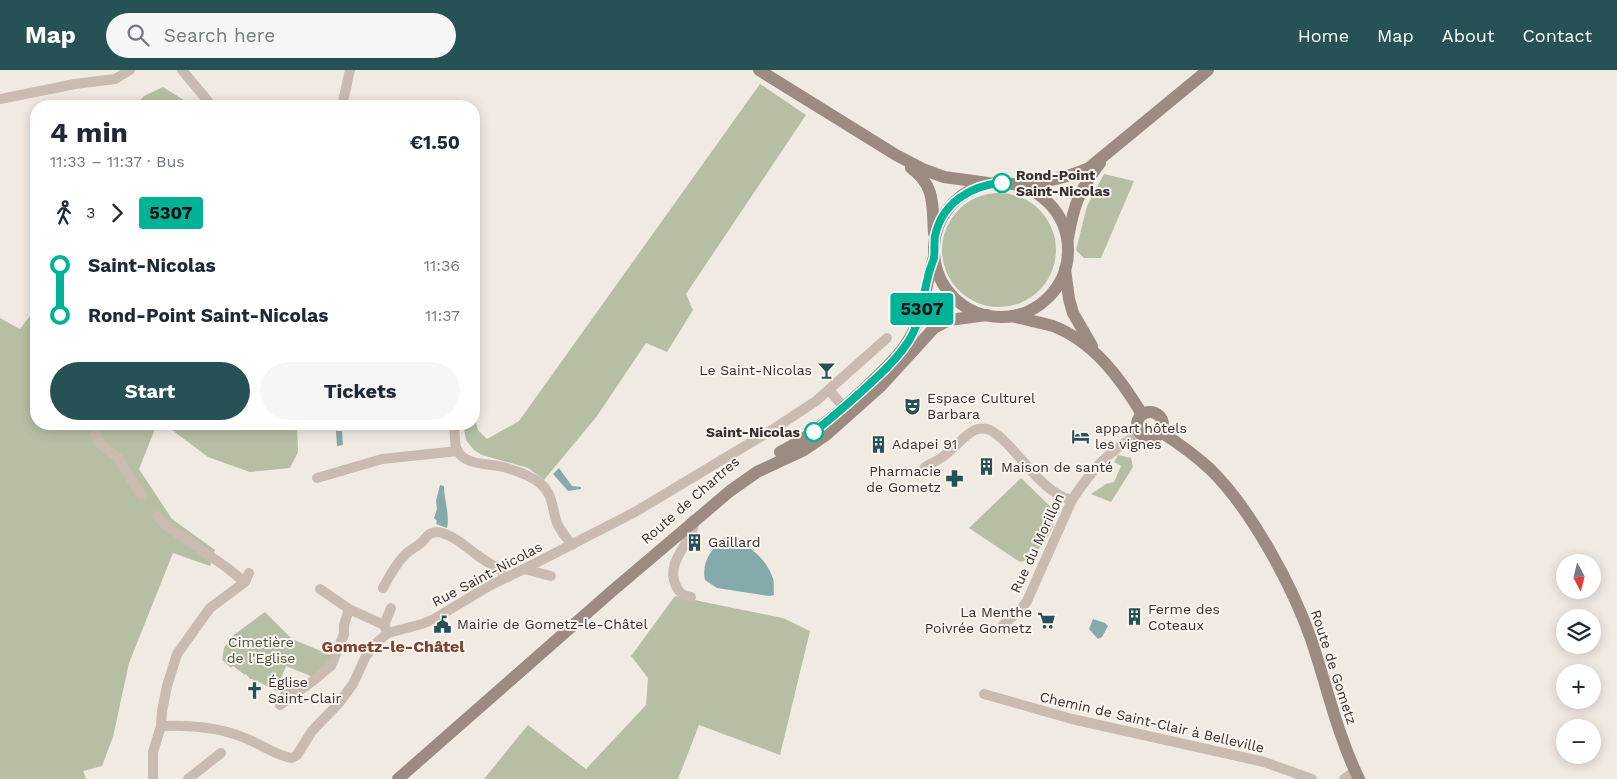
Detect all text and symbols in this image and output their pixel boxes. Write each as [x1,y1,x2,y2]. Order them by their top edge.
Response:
search box [106,13,456,58]
text: Map [25,21,76,49]
icon: search [124,21,152,49]
text: Search here [164,24,275,47]
text: Home [1298,25,1349,46]
text: Map [1377,25,1414,46]
text: About [1442,25,1494,46]
text: Contact [1522,25,1592,46]
text: 4 min [50,116,128,149]
text: €1.50 [410,131,460,154]
text: 11:33 – 11:37 · Bus [50,152,185,171]
place label: Rond-Point Saint-Nicolas [1016,167,1111,199]
marker: Rond-Point Saint-Nicolas [992,173,1012,193]
icon: walk [50,199,78,227]
icon: forward [103,199,131,227]
text: 5307 [149,202,193,223]
text: 3 [86,203,95,222]
text: Saint-Nicolas [88,254,216,277]
text: 11:36 [424,256,460,275]
line badge: 5307 [887,293,957,325]
text: 5307 [900,298,944,319]
text: Rond-Point Saint-Nicolas [88,304,328,327]
text: 11:37 [425,306,460,325]
bar icon: Le Saint-Nicolas [816,360,836,380]
button: Start [50,362,250,420]
button: Tickets [260,362,460,420]
place label: Le Saint-Nicolas [699,362,812,378]
place label: Espace Culturel Barbara [927,390,1036,422]
theatre icon: Espace Culturel Barbara [903,396,923,416]
place label: appart hôtels les vignes [1095,420,1187,452]
marker: Saint-Nicolas [804,422,824,442]
place label: Saint-Nicolas [706,424,801,440]
hotel icon: appart hôtels les vignes [1071,426,1091,446]
building icon: Adapei 91 [868,434,888,454]
place label: Adapei 91 [892,436,957,452]
street label: Route de Chartres [638,453,742,547]
building icon: Maison de santé [977,457,997,477]
place label: Maison de santé [1001,459,1113,475]
place label: Pharmacie de Gometz [866,463,941,495]
pharmacy icon: Pharmacie de Gometz [945,469,965,489]
street label: Rue du Morillon [1007,491,1067,595]
building icon: Gaillard [684,532,704,552]
place label: Gaillard [708,534,761,550]
street label: Rue Saint-Nicolas [429,538,545,610]
north arrow [1556,554,1601,599]
map controls [1556,554,1601,764]
place label: Ferme des Coteaux [1148,601,1220,633]
place label: La Menthe Poivrée Gometz [925,604,1032,636]
building icon: Ferme des Coteaux [1124,607,1144,627]
street label: Route de Gometz [1308,608,1360,726]
button: layers [1556,609,1601,654]
supermarket icon: La Menthe Poivrée Gometz [1036,610,1056,630]
public building icon: Mairie de Gometz-le-Châtel [433,614,453,634]
place label: Mairie de Gometz-le-Châtel [457,616,648,632]
park label: Cimetière de l'Eglise [227,634,295,666]
district label: Gometz-le-Châtel [322,637,465,656]
button: + [1556,664,1601,709]
place label: Église Saint-Clair [268,674,341,706]
church icon: Église Saint-Clair [244,680,264,700]
street label: Chemin de Saint-Clair à Belleville [1038,688,1266,756]
button: − [1556,719,1601,764]

